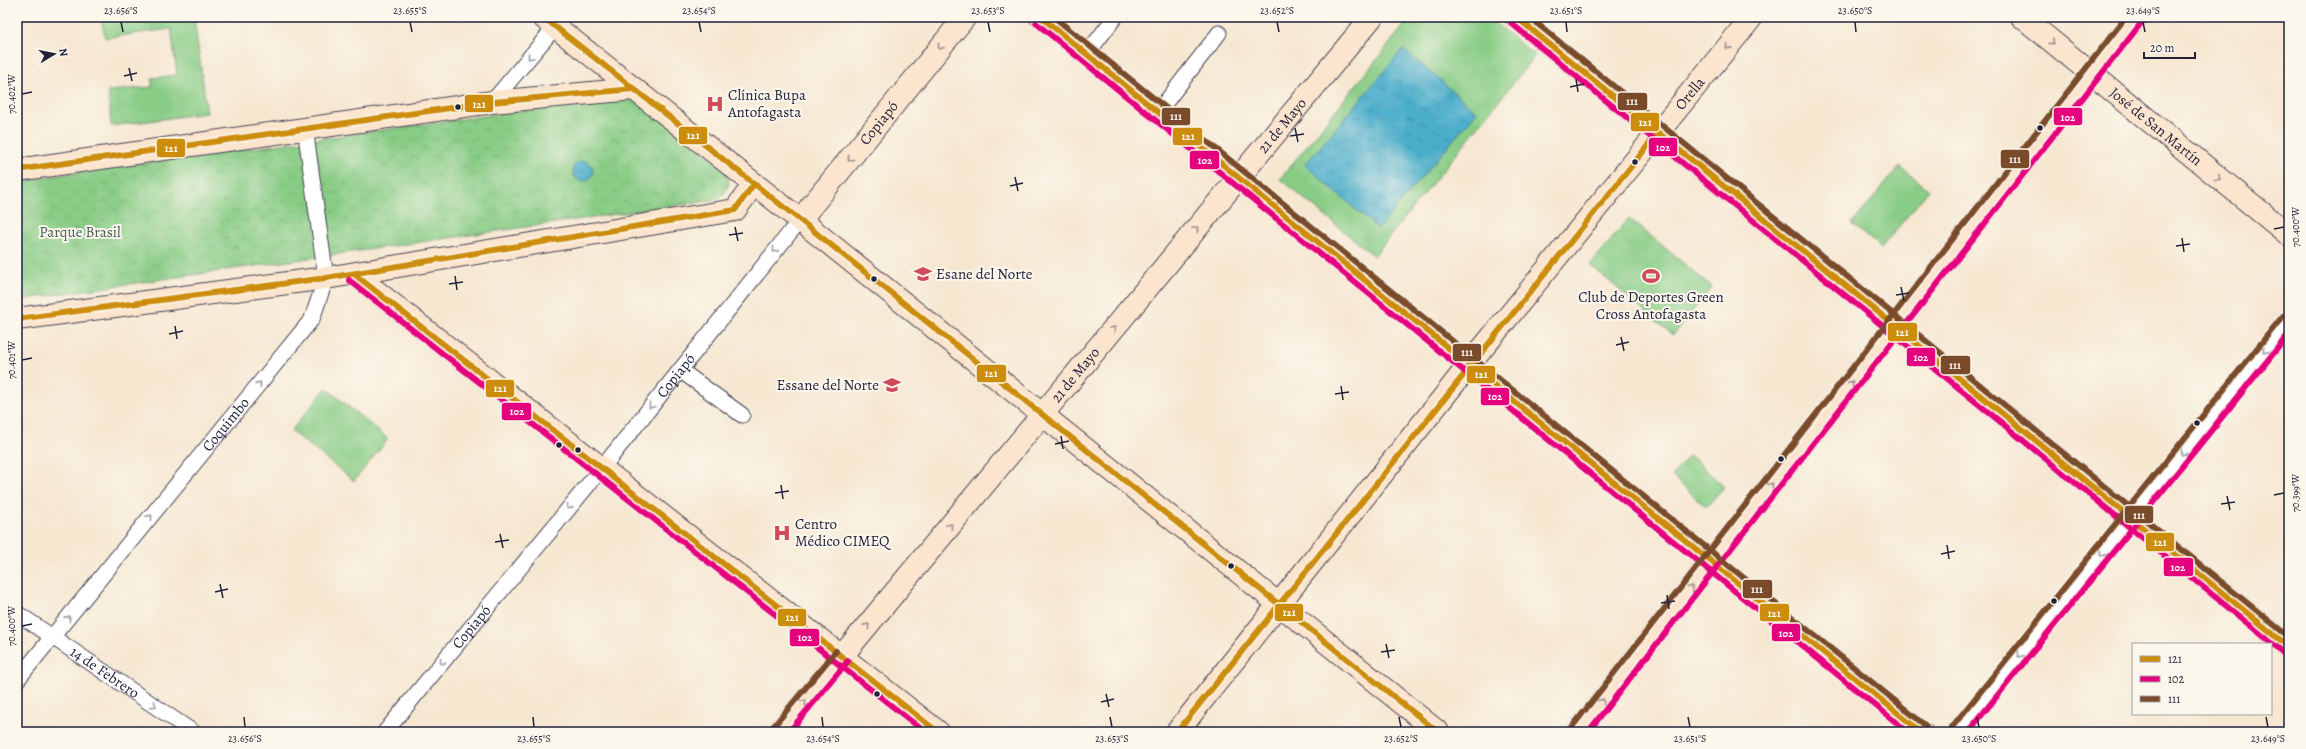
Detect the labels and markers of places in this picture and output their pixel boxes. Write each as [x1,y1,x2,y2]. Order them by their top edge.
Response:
place label: Clínica Bupa Antofagasta [727,85,806,122]
hospital icon: Clínica Bupa Antofagasta [705,94,725,114]
unlabelled marker [453,102,463,112]
unlabelled marker [2035,123,2045,133]
unlabelled marker [1630,157,1640,167]
school or university icon: Esane del Norte [913,264,933,284]
place label: Esane del Norte [936,264,1033,284]
sports icon: Club de Deportes Green Cross Antofagasta [1641,266,1661,286]
unlabelled marker [869,274,879,284]
place label: Club de Deportes Green Cross Antofagasta [1578,287,1724,324]
place label: Essane del Norte [776,375,879,395]
school or university icon: Essane del Norte [882,375,902,395]
unlabelled marker [2192,418,2202,428]
unlabelled marker [554,440,564,450]
unlabelled marker [573,445,583,455]
unlabelled marker [1776,454,1786,464]
place label: Centro Médico CIMEQ [795,514,892,551]
hospital icon: Centro Médico CIMEQ [772,523,792,543]
unlabelled marker [1226,561,1236,571]
unlabelled marker [2049,596,2059,606]
unlabelled marker [872,689,882,699]

